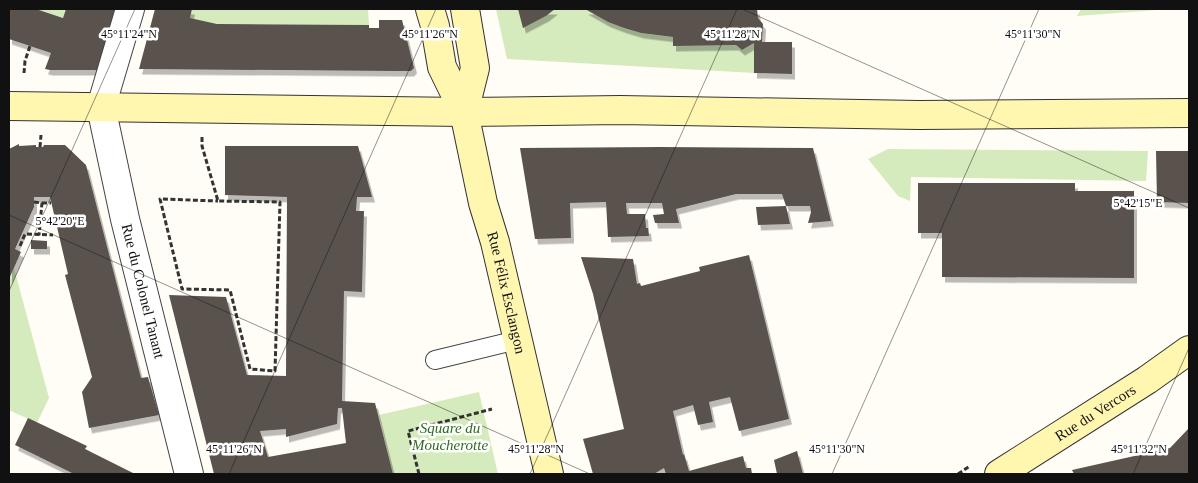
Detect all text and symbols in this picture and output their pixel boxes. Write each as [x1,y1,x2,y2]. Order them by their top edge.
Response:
text: 45°11'24"N [101,27,157,41]
text: 45°11'26"N [402,27,458,41]
text: 45°11'28"N [704,27,760,41]
text: 45°11'30"N [1005,27,1061,41]
text: 5°42'15"E [1113,196,1163,210]
text: 5°42'20"E [35,214,85,228]
street label: Rue du Colonel Tanant [118,222,168,361]
street label: Rue Félix Esclangon [484,229,529,356]
street label: Rue du Vercors [1052,381,1139,444]
park label: Square du Moucherotte [411,420,488,453]
text: 45°11'26"N [206,442,262,456]
text: 45°11'28"N [508,442,564,456]
text: 45°11'30"N [809,442,865,456]
text: 45°11'32"N [1111,442,1167,456]

